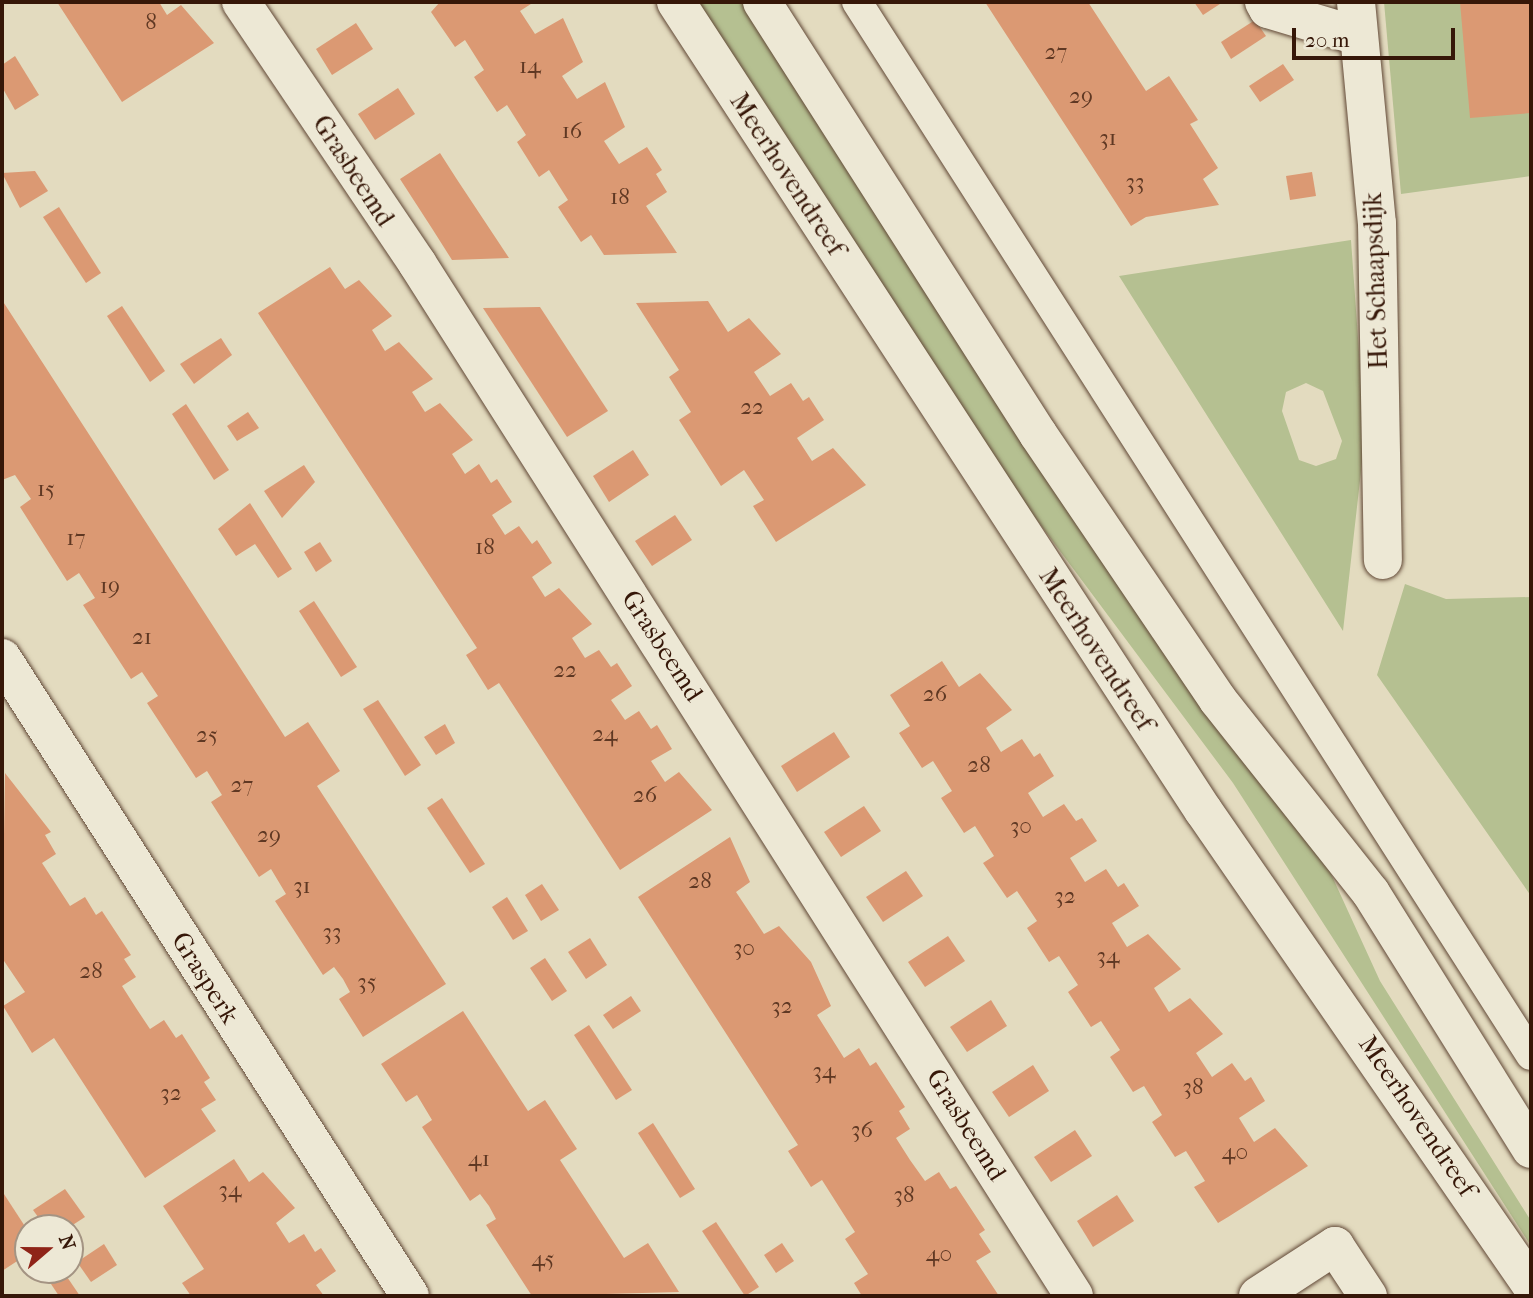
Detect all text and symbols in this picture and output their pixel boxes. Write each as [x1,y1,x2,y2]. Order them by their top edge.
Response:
house number: 8 [145,8,157,36]
scale bar [1295,14,1458,58]
text: 20 m [1305,28,1349,52]
house number: 27 [1045,38,1067,66]
house number: 14 [519,52,541,80]
house number: 29 [1069,82,1093,110]
street label: Meerhovendreef [723,87,851,261]
street label: Grasbeemd [306,110,400,232]
house number: 16 [562,117,582,145]
house number: 31 [1099,124,1117,152]
house number: 33 [1126,168,1144,196]
house number: 18 [610,183,630,211]
street label: Het Schaapsdijk [1357,192,1395,370]
house number: 22 [740,393,764,421]
house number: 15 [37,475,55,503]
house number: 17 [66,524,86,552]
house number: 18 [475,533,495,561]
street label: Meerhovendreef [1032,562,1160,736]
house number: 19 [100,572,120,600]
street label: Grasbeemd [615,585,709,707]
house number: 21 [132,623,152,651]
house number: 22 [553,656,577,684]
house number: 26 [923,680,947,708]
house number: 24 [592,720,618,748]
house number: 25 [196,721,218,749]
house number: 28 [967,751,991,779]
house number: 27 [231,771,253,799]
house number: 26 [633,781,657,809]
house number: 30 [1010,812,1032,840]
house number: 29 [257,821,281,849]
house number: 28 [688,867,712,895]
house number: 31 [293,872,311,900]
house number: 32 [1054,882,1076,910]
house number: 33 [323,918,341,946]
street label: Grasperk [165,926,245,1030]
house number: 30 [733,934,755,962]
house number: 34 [1096,942,1120,970]
house number: 28 [79,957,103,985]
house number: 35 [357,968,377,996]
house number: 32 [771,992,793,1020]
street label: Meerhovendreef [1352,1030,1482,1202]
house number: 34 [812,1057,836,1085]
street label: Grasbeemd [919,1063,1013,1187]
house number: 38 [1183,1073,1203,1101]
house number: 32 [160,1079,182,1107]
house number: 36 [851,1116,873,1144]
house number: 40 [1222,1138,1248,1166]
house number: 41 [468,1145,490,1173]
house number: 34 [218,1176,242,1204]
house number: 38 [894,1181,914,1209]
north arrow [14,1214,84,1284]
text: N [54,1232,80,1253]
house number: 40 [926,1240,952,1268]
house number: 45 [532,1245,554,1273]

